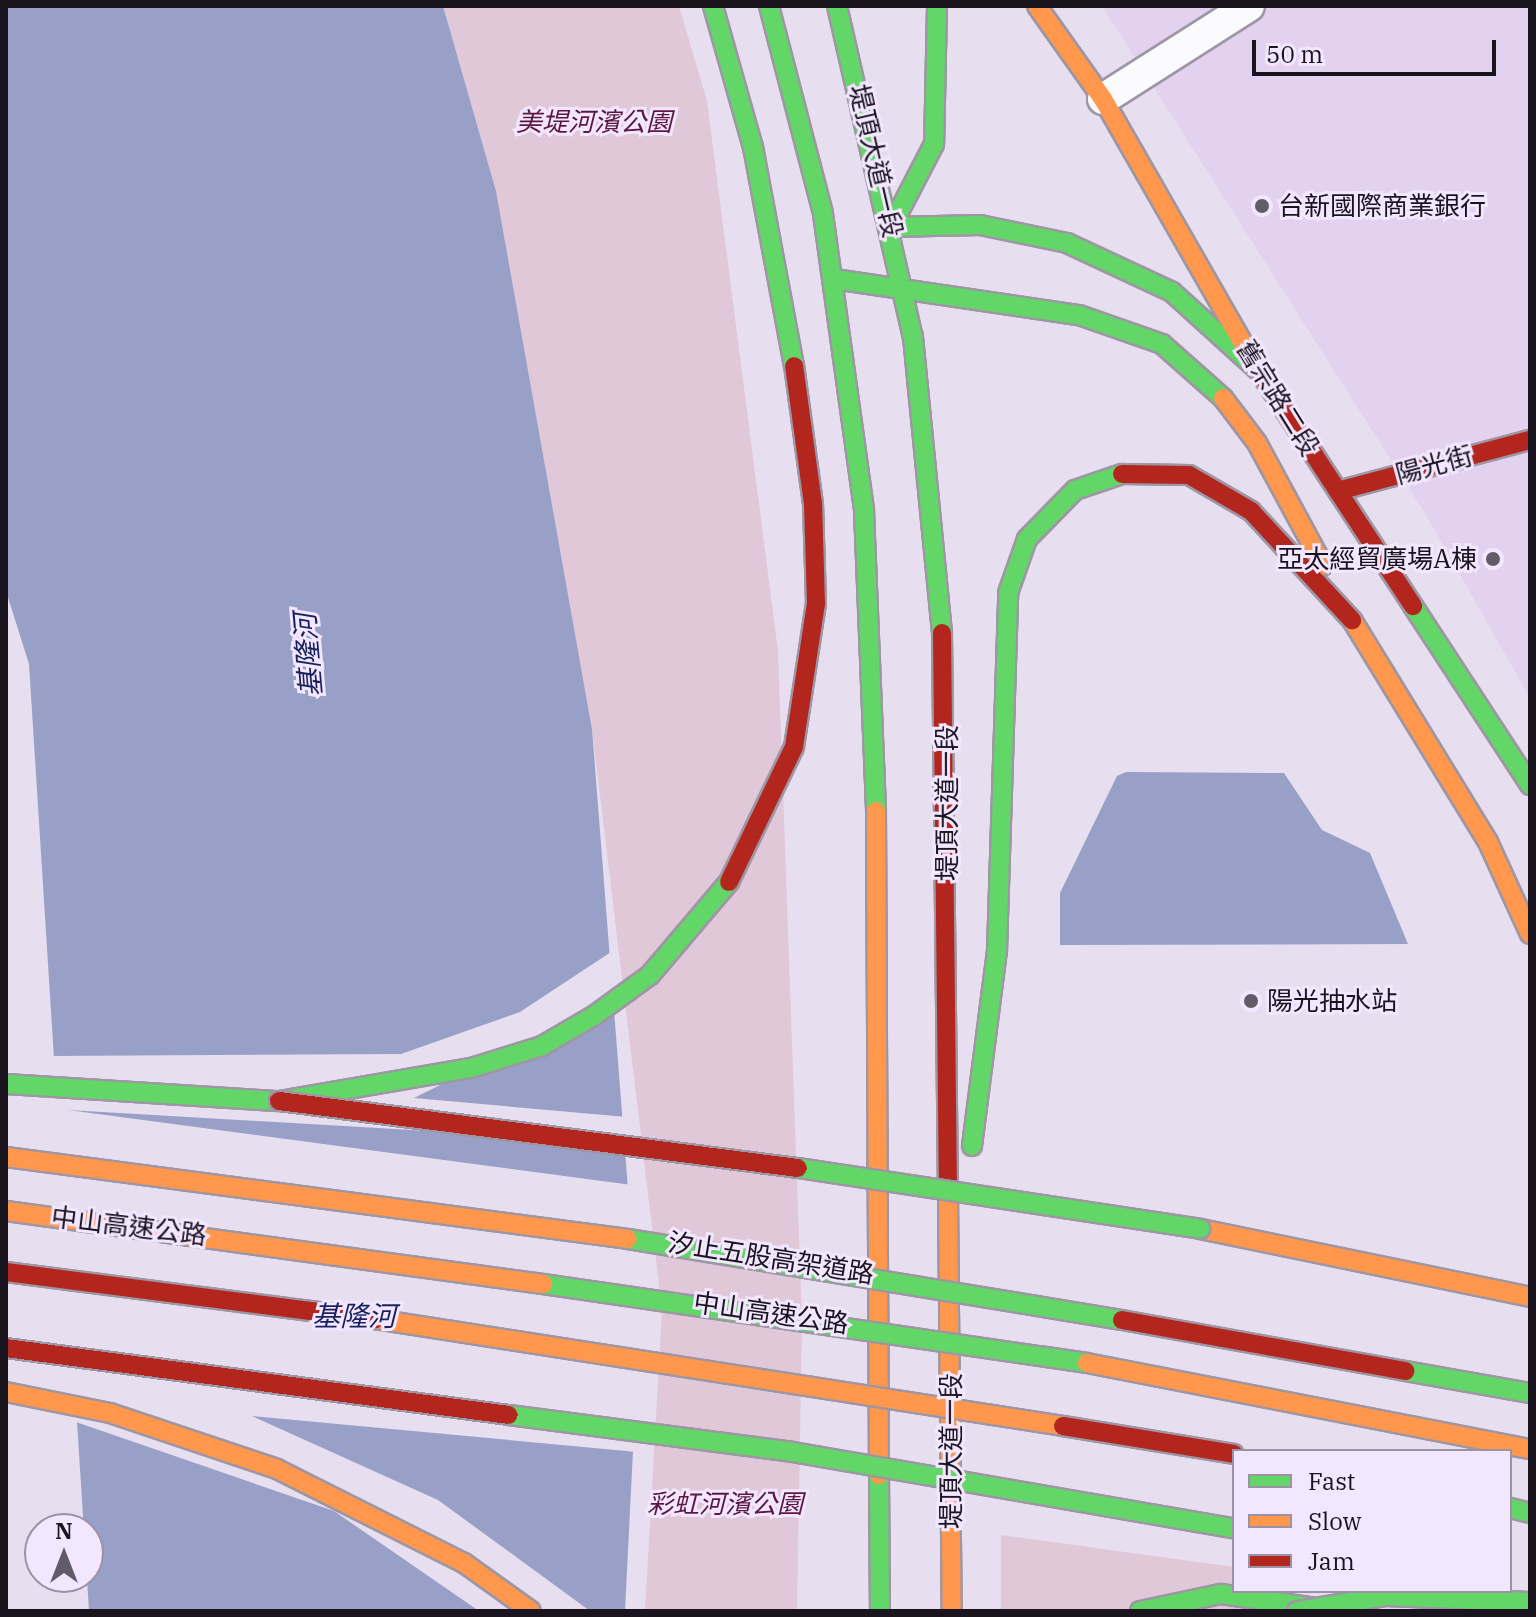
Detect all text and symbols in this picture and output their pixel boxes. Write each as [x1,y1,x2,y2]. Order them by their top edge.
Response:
scale bar [1256,24,1500,74]
text: 50 m [1266,38,1323,70]
street label: 堤頂大道一段 [843,81,909,241]
park label: 美堤河濱公園 [516,106,672,138]
place label: 台新國際商業銀行 [1278,190,1486,222]
marker: 台新國際商業銀行 [1253,197,1271,215]
street label: 舊宗路二段 [1230,335,1326,461]
street label: 陽光街 [1392,440,1476,490]
place label: 亞太經貿廣場A棟 [1277,543,1477,575]
marker: 亞太經貿廣場A棟 [1484,550,1502,568]
water label: 基隆河 [288,612,328,698]
street label: 堤頂大道一段 [931,725,963,881]
place label: 陽光抽水站 [1267,985,1397,1017]
marker: 陽光抽水站 [1242,992,1260,1010]
street label: 中山高速公路 [50,1201,208,1251]
street label: 汐止五股高架道路 [666,1226,876,1290]
street label: 中山高速公路 [692,1287,850,1339]
water label: 基隆河 [312,1299,396,1333]
street label: 堤頂大道一段 [935,1373,967,1529]
legend [1232,1449,1512,1593]
text: Fast [1308,1465,1355,1497]
park label: 彩虹河濱公園 [647,1488,803,1520]
text: Slow [1308,1505,1361,1537]
north arrow [24,1513,104,1593]
text: N [55,1516,73,1545]
text: Jam [1308,1545,1355,1577]

